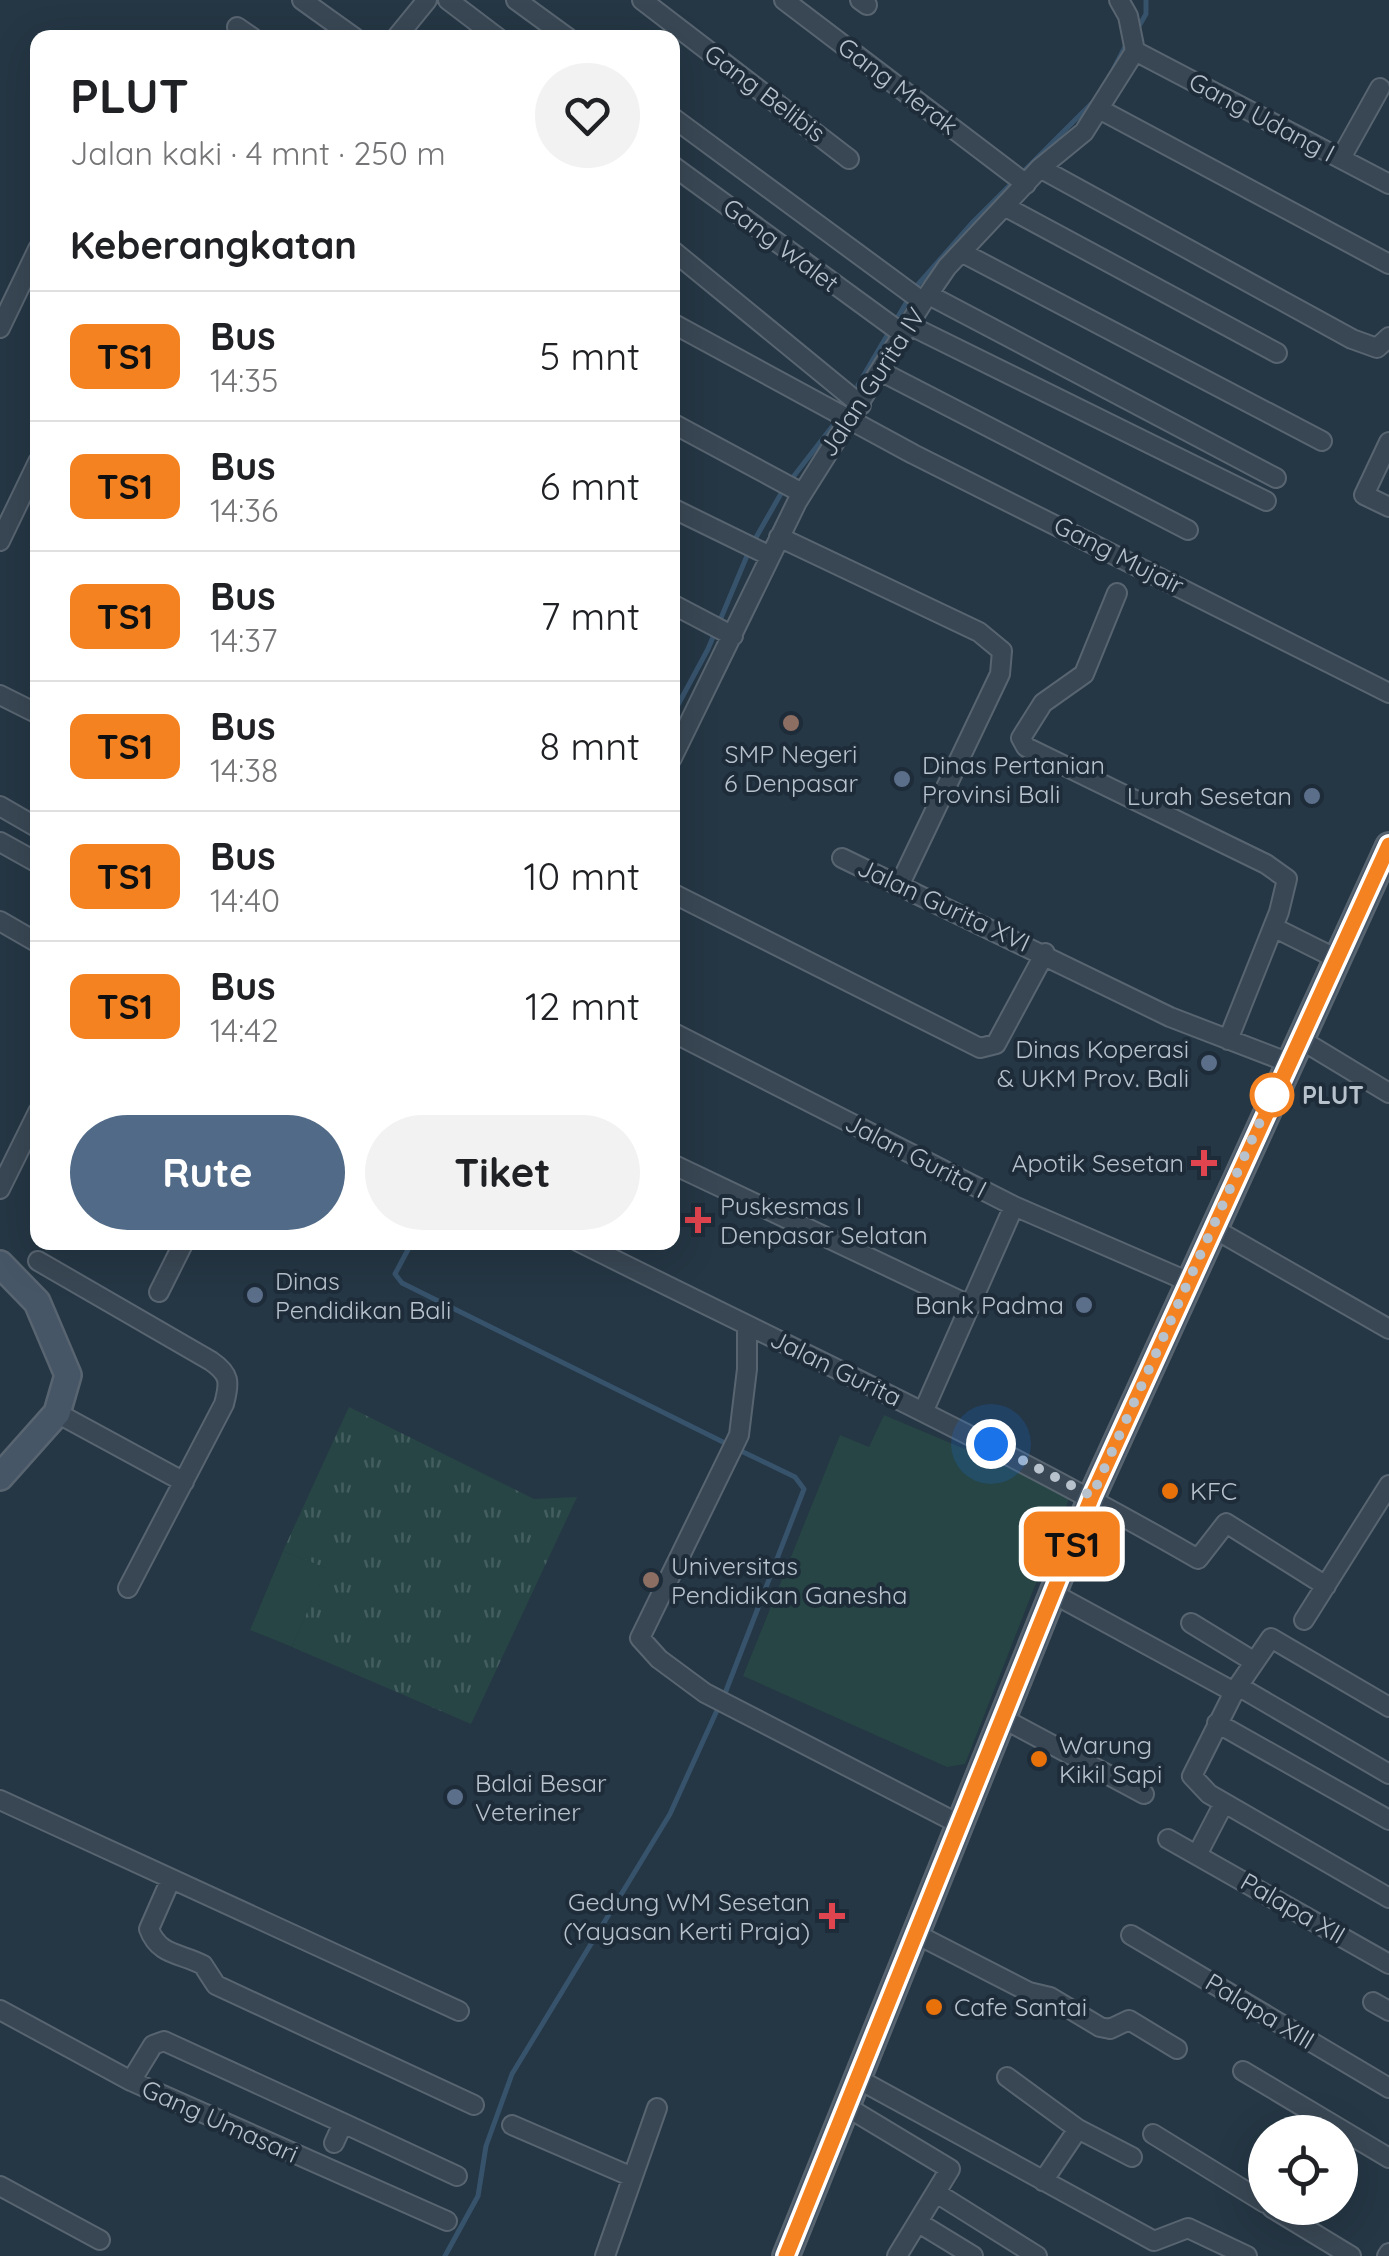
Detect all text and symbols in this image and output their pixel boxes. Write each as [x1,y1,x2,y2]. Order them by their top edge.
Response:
street label: Gang Merak [832,30,964,141]
street label: Gang Belibis [699,37,832,148]
button: heart [535,63,640,168]
text: PLUT [70,65,189,125]
street label: Gang Udang I [1184,65,1341,168]
text: Jalan kaki · 4 mnt · 250 m [70,133,446,173]
street label: Gang Walet [717,191,845,298]
text: Keberangkatan [70,221,357,269]
street label: Jalan Gurita IV [812,301,931,462]
text: Bus [210,312,276,360]
text: 5 mnt [539,332,640,380]
text: TS1 [97,334,153,378]
text: 14:35 [210,360,278,400]
text: Bus [210,442,276,490]
text: 6 mnt [540,462,640,510]
text: TS1 [97,464,153,508]
text: 14:36 [210,490,278,530]
street label: Gang Mujair [1049,509,1190,601]
text: Bus [210,572,276,620]
text: 7 mnt [541,592,640,640]
text: TS1 [97,594,153,638]
text: 14:37 [210,620,277,660]
text: Bus [210,702,276,750]
marker: SMP Negeri 6 Denpasar [780,712,802,734]
text: 8 mnt [540,722,640,770]
text: TS1 [97,724,153,768]
place label: SMP Negeri 6 Denpasar [724,738,858,798]
place label: Dinas Pertanian Provinsi Bali [922,749,1105,809]
text: 14:38 [210,750,278,790]
marker: Dinas Pertanian Provinsi Bali [891,768,913,790]
place label: Lurah Sesetan [1127,780,1292,811]
marker: Lurah Sesetan [1301,785,1323,807]
text: Bus [210,832,276,880]
street label: Jalan Gurita XVI [853,851,1035,958]
text: 10 mnt [523,852,640,900]
text: TS1 [97,854,153,898]
text: 14:40 [210,880,280,920]
text: Bus [210,962,276,1010]
text: 12 mnt [525,982,640,1030]
text: TS1 [97,984,153,1028]
text: 14:42 [210,1010,279,1050]
place label: Dinas Koperasi & UKM Prov. Bali [997,1033,1189,1093]
marker: Dinas Koperasi & UKM Prov. Bali [1198,1052,1220,1074]
marker: PLUT [1251,1074,1293,1116]
place label: PLUT [1302,1079,1364,1110]
street label: Jalan Gurita I [840,1107,992,1205]
button: Rute [70,1115,345,1230]
button: Tiket [365,1115,640,1230]
place label: Apotik Sesetan [1011,1147,1184,1178]
marker: Apotik Sesetan [1193,1152,1215,1174]
place label: Puskesmas I Denpasar Selatan [720,1190,928,1250]
marker: Puskesmas I Denpasar Selatan [685,1207,711,1233]
place label: Dinas Pendidikan Bali [275,1265,451,1325]
marker: Dinas Pendidikan Bali [244,1284,266,1306]
place label: Bank Padma [915,1289,1064,1320]
marker: Bank Padma [1073,1294,1095,1316]
street label: Jalan Gurita [766,1323,907,1413]
your location [966,1419,1016,1469]
place label: KFC [1190,1475,1237,1506]
marker: KFC [1159,1480,1181,1502]
line badge: TS1 [1014,1512,1130,1576]
text: TS1 [1044,1522,1100,1566]
place label: Universitas Pendidikan Ganesha [671,1550,907,1610]
marker: Universitas Pendidikan Ganesha [640,1569,662,1591]
place label: Warung Kikil Sapi [1059,1729,1162,1789]
marker: Warung Kikil Sapi [1028,1748,1050,1770]
place label: Balai Besar Veteriner [475,1767,607,1827]
marker: Balai Besar Veteriner [444,1786,466,1808]
street label: Palapa XII [1235,1865,1351,1950]
place label: Gedung WM Sesetan (Yayasan Kerti Praja) [563,1886,810,1946]
marker: Gedung WM Sesetan (Yayasan Kerti Praja) [819,1903,845,1929]
street label: Palapa XIII [1200,1966,1320,2055]
place label: Cafe Santai [954,1991,1087,2022]
marker: Cafe Santai [923,1996,945,2018]
street label: Gang Umasari [137,2072,303,2169]
map controls [1248,2115,1358,2225]
button: locate [1248,2115,1358,2225]

